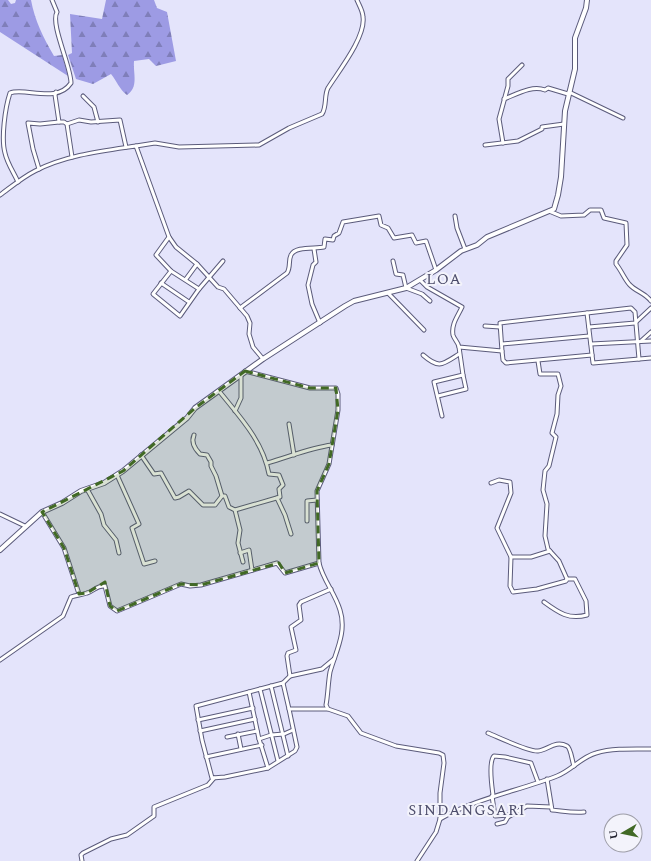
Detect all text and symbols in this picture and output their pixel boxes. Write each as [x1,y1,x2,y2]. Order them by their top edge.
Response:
district label: LOA [426,268,462,291]
district label: SINDANGSARI [408,799,526,822]
north arrow [603,813,643,853]
text: U [605,829,623,840]

